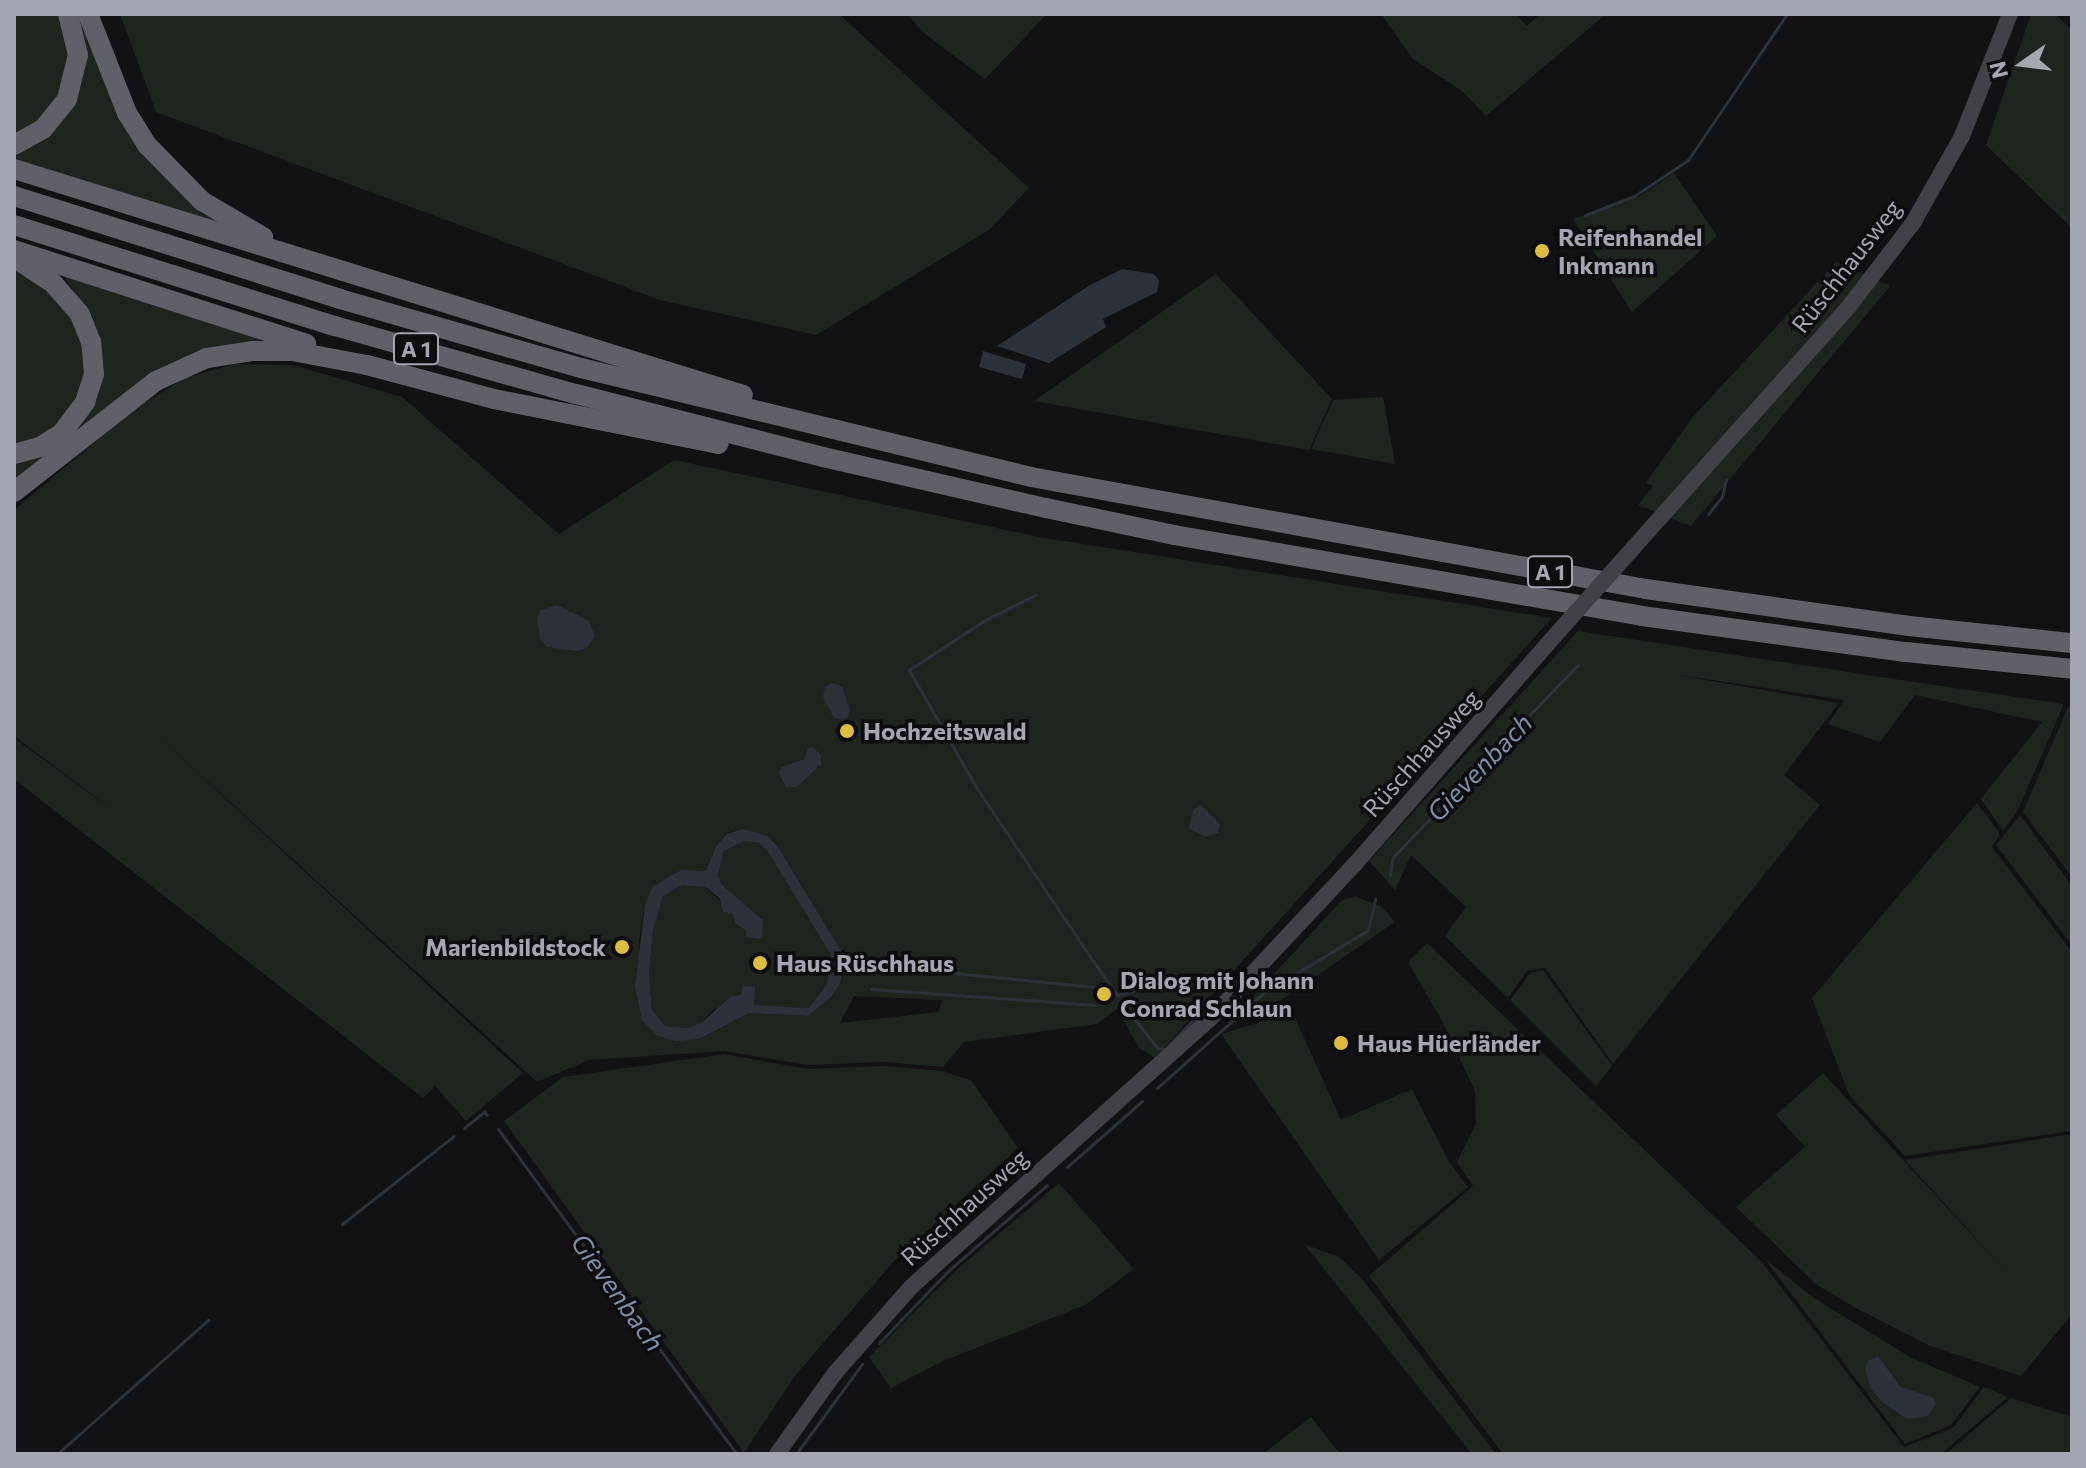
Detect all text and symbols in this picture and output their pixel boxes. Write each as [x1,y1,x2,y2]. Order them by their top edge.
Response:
north arrow [1982,24,2062,104]
text: N [1983,59,2013,81]
street label: Rüschhausweg [1785,194,1907,338]
place label: Reifenhandel Inkmann [1558,223,1703,279]
marker: Reifenhandel Inkmann [1533,242,1551,260]
road number: A 1 [392,331,440,367]
road number: A 1 [1526,554,1574,590]
street label: Rüschhausweg [1357,684,1485,822]
water label: Gievenbach [1420,707,1538,827]
place label: Hochzeitswald [863,717,1026,745]
marker: Hochzeitswald [838,722,856,740]
place label: Marienbildstock [425,933,606,961]
marker: Marienbildstock [613,938,631,956]
place label: Haus Rüschhaus [776,949,954,977]
marker: Haus Rüschhaus [751,954,769,972]
place label: Dialog mit Johann Conrad Schlaun [1120,966,1314,1022]
marker: Dialog mit Johann Conrad Schlaun [1095,985,1113,1003]
place label: Haus Hüerländer [1357,1029,1541,1057]
marker: Haus Hüerländer [1332,1034,1350,1052]
street label: Rüschhausweg [895,1143,1033,1271]
water label: Gievenbach [565,1227,671,1357]

